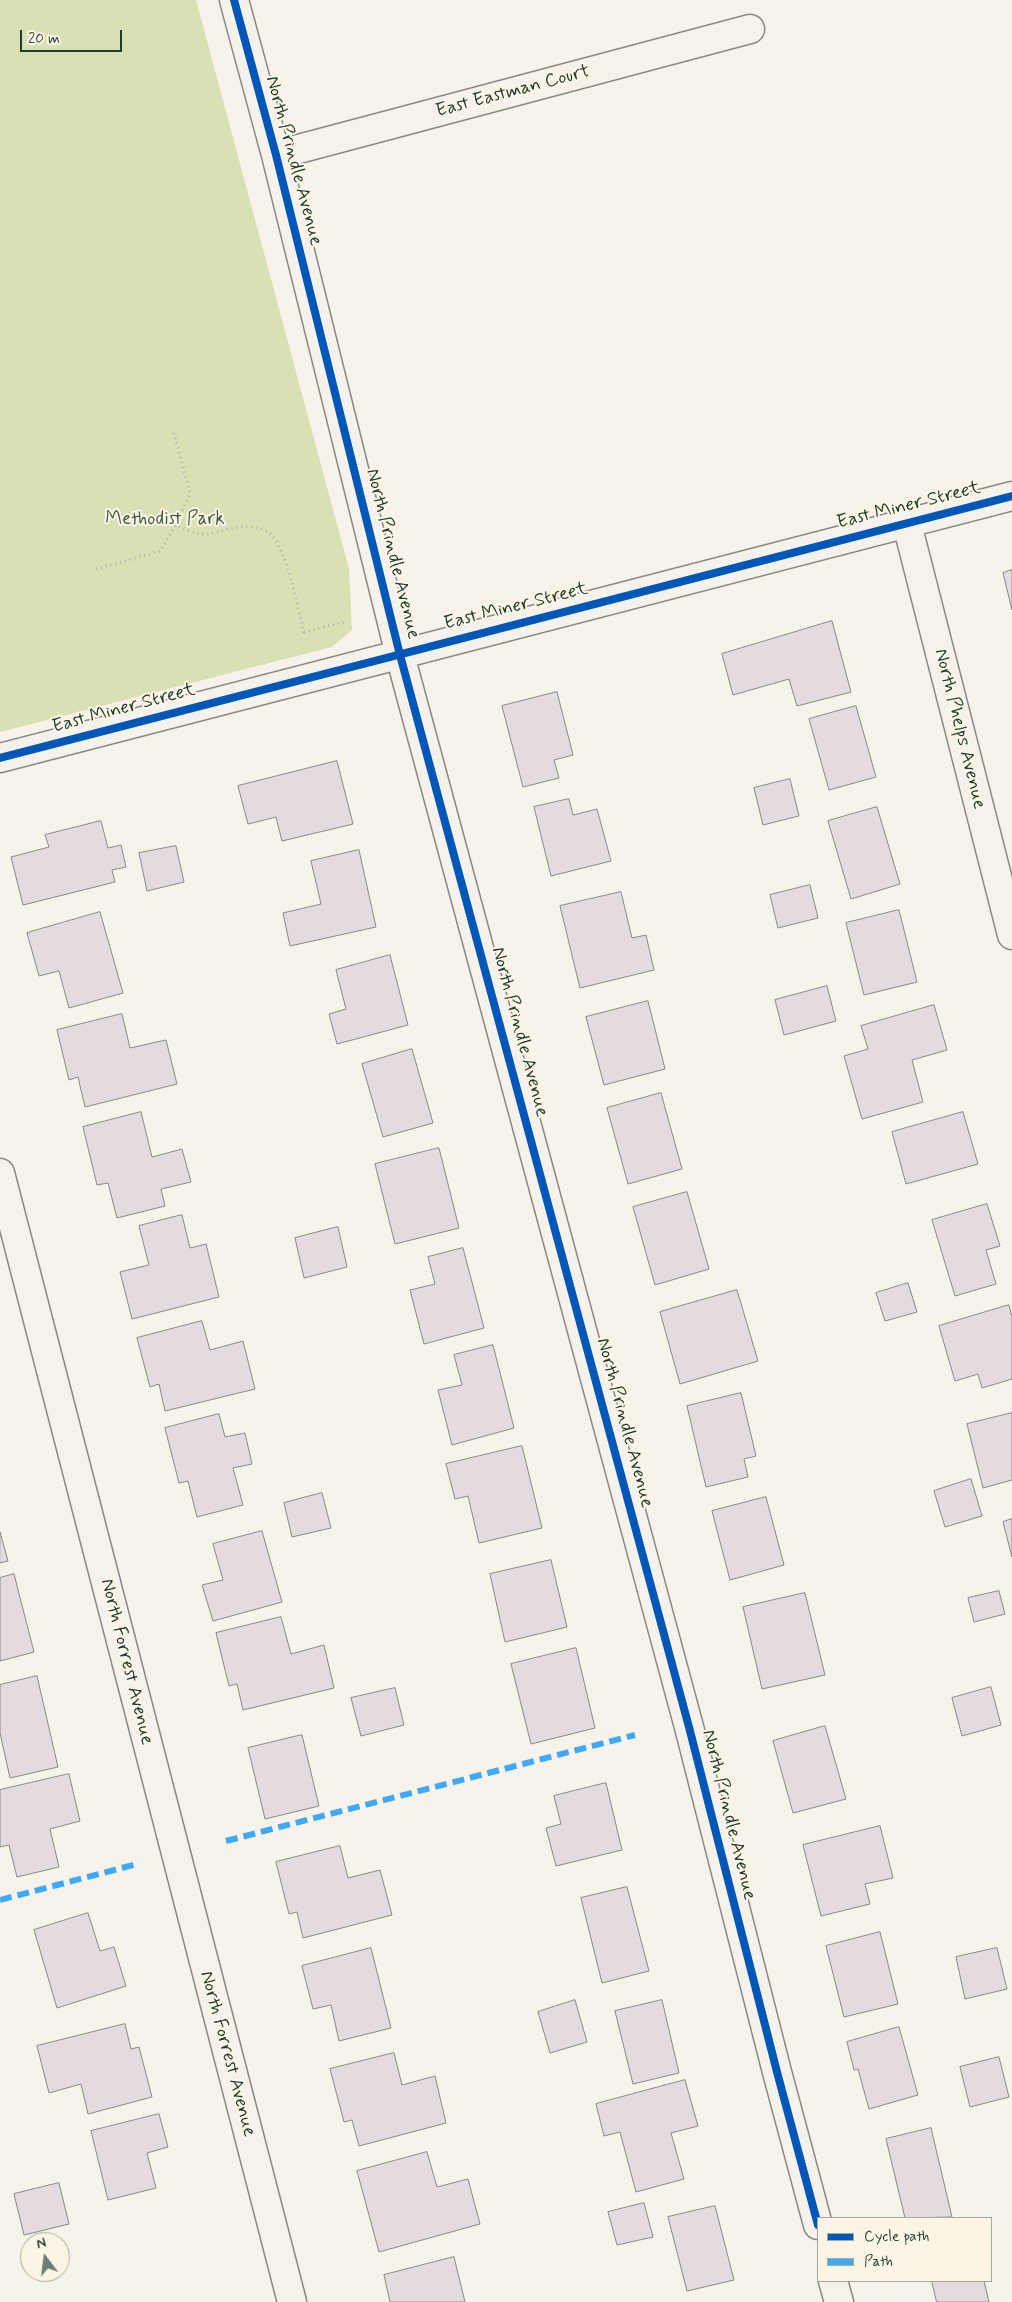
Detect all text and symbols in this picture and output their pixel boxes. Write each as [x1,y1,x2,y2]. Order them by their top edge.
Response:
scale bar [22,20,125,52]
text: 20 m [28,29,60,49]
street label: East Eastman Court [433,60,593,124]
street label: North Prindle Avenue [259,74,327,248]
street label: North Prindle Avenue [360,466,424,642]
street label: East Miner Street [835,477,983,535]
park label: Methodist Park [105,509,225,531]
street label: East Miner Street [442,578,590,636]
street label: North Phelps Avenue [928,646,990,812]
street label: East Miner Street [50,679,198,739]
street label: North Prindle Avenue [485,945,553,1119]
street label: North Prindle Avenue [590,1336,658,1510]
street label: North Forrest Avenue [94,1577,158,1747]
street label: North Prindle Avenue [696,1727,760,1903]
street label: North Forrest Avenue [194,1969,260,2139]
legend [817,2217,992,2282]
text: Cycle path [864,2227,929,2247]
north arrow [20,2232,70,2282]
text: N [35,2234,48,2253]
text: Path [864,2252,893,2272]

